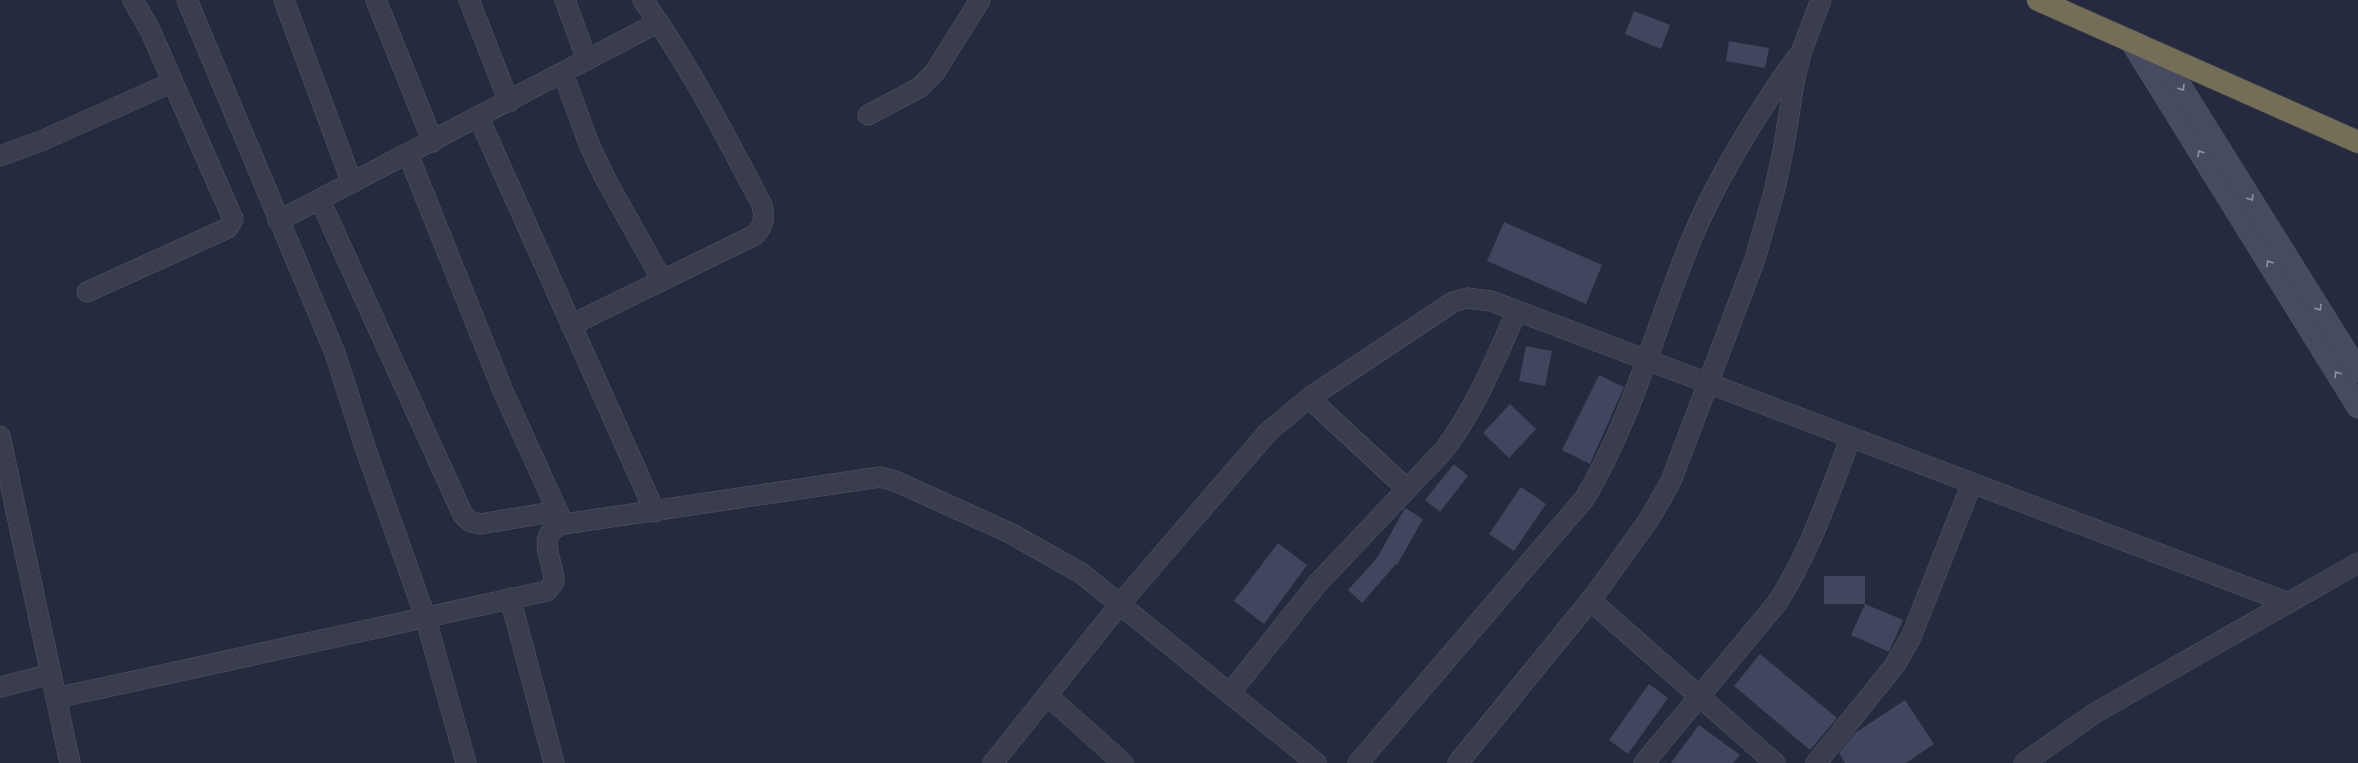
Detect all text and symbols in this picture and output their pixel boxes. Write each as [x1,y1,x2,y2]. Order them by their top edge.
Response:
one-way arrow [2177,84,2185,91]
one-way arrow [2198,150,2205,157]
one-way arrow [2246,194,2253,201]
one-way arrow [2266,260,2274,267]
one-way arrow [2314,304,2322,311]
one-way arrow [2335,371,2342,378]

